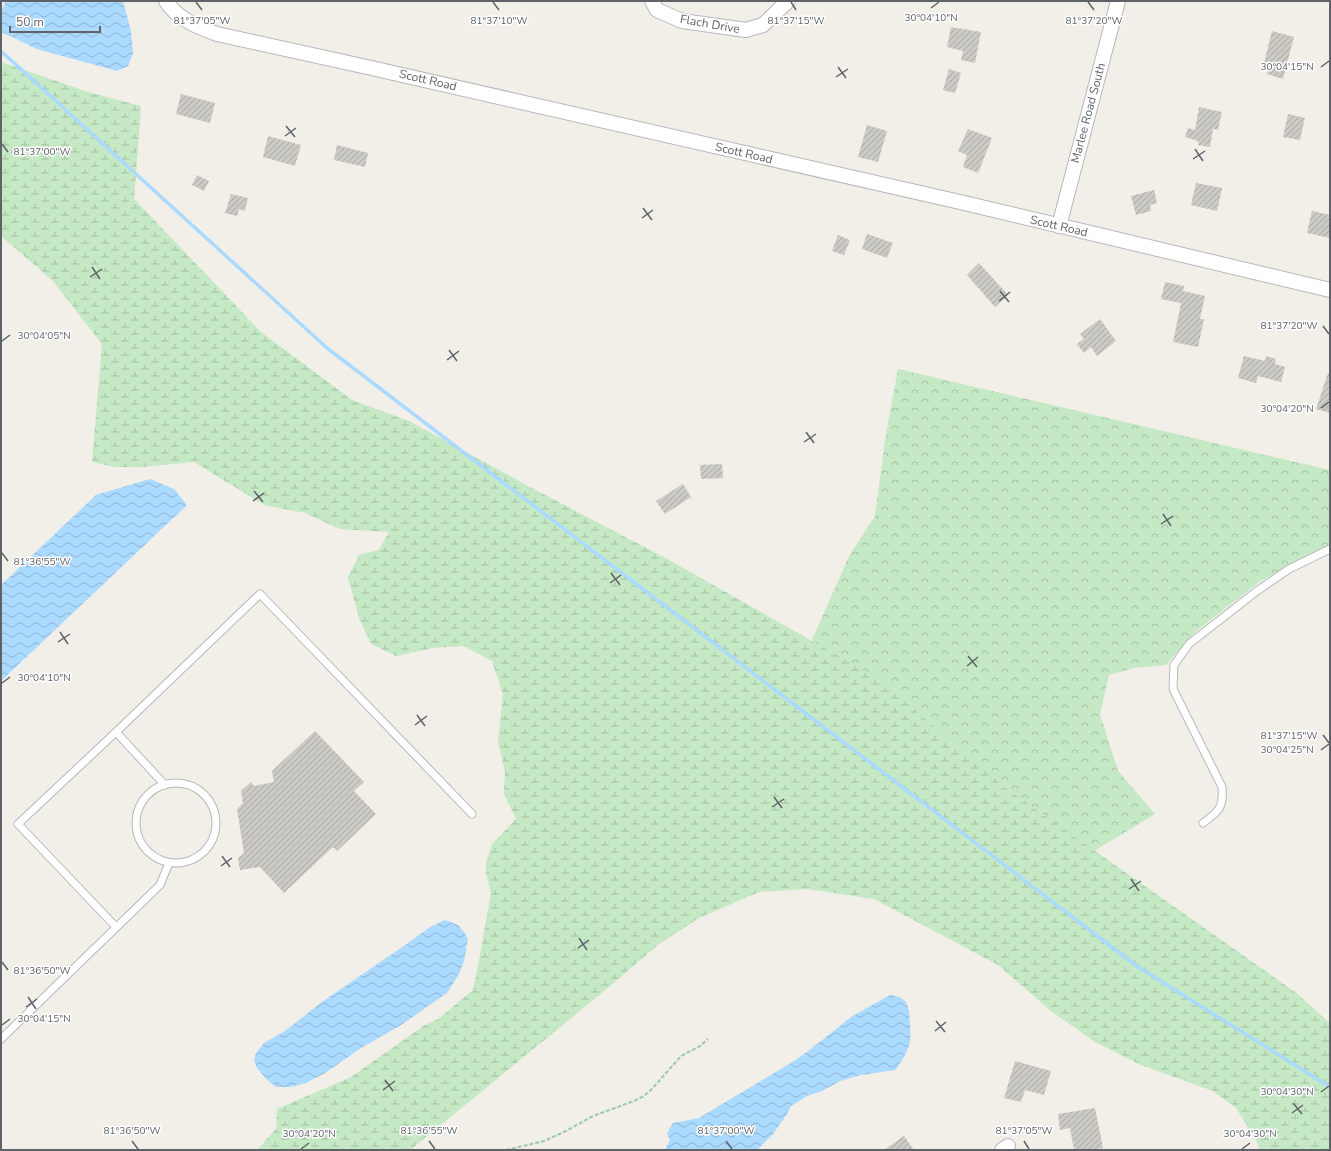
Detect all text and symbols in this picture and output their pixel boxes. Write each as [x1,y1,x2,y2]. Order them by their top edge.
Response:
scale bar [10,8,100,34]
street label: Flach Drive [679,11,741,37]
text: 30°04'10"N [904,11,958,25]
text: 50 m [16,14,44,30]
text: 81°37'05"W [174,14,230,28]
text: 81°37'10"W [471,14,527,28]
text: 81°37'15"W [768,14,824,28]
text: 81°37'20"W [1066,14,1122,28]
text: 30°04'15"N [1260,60,1314,74]
street label: Marlee Road South [1067,61,1109,165]
street label: Scott Road [398,66,458,94]
street label: Scott Road [714,139,774,167]
text: 81°37'00"W [14,145,70,159]
street label: Scott Road [1029,212,1089,240]
text: 81°37'20"W [1261,319,1317,333]
text: 30°04'05"N [17,329,71,343]
text: 30°04'20"N [1260,402,1314,416]
text: 81°36'55"W [14,555,70,569]
text: 30°04'10"N [17,671,71,685]
text: 81°37'15"W [1261,729,1317,743]
text: 30°04'25"N [1260,743,1314,757]
text: 81°36'50"W [14,964,70,978]
text: 30°04'15"N [17,1012,71,1026]
text: 30°04'30"N [1260,1085,1314,1099]
text: 81°36'50"W [104,1124,160,1138]
text: 81°36'55"W [401,1124,457,1138]
text: 81°37'00"W [698,1124,754,1138]
text: 81°37'05"W [996,1124,1052,1138]
text: 30°04'20"N [282,1127,336,1141]
text: 30°04'30"N [1223,1127,1277,1141]

